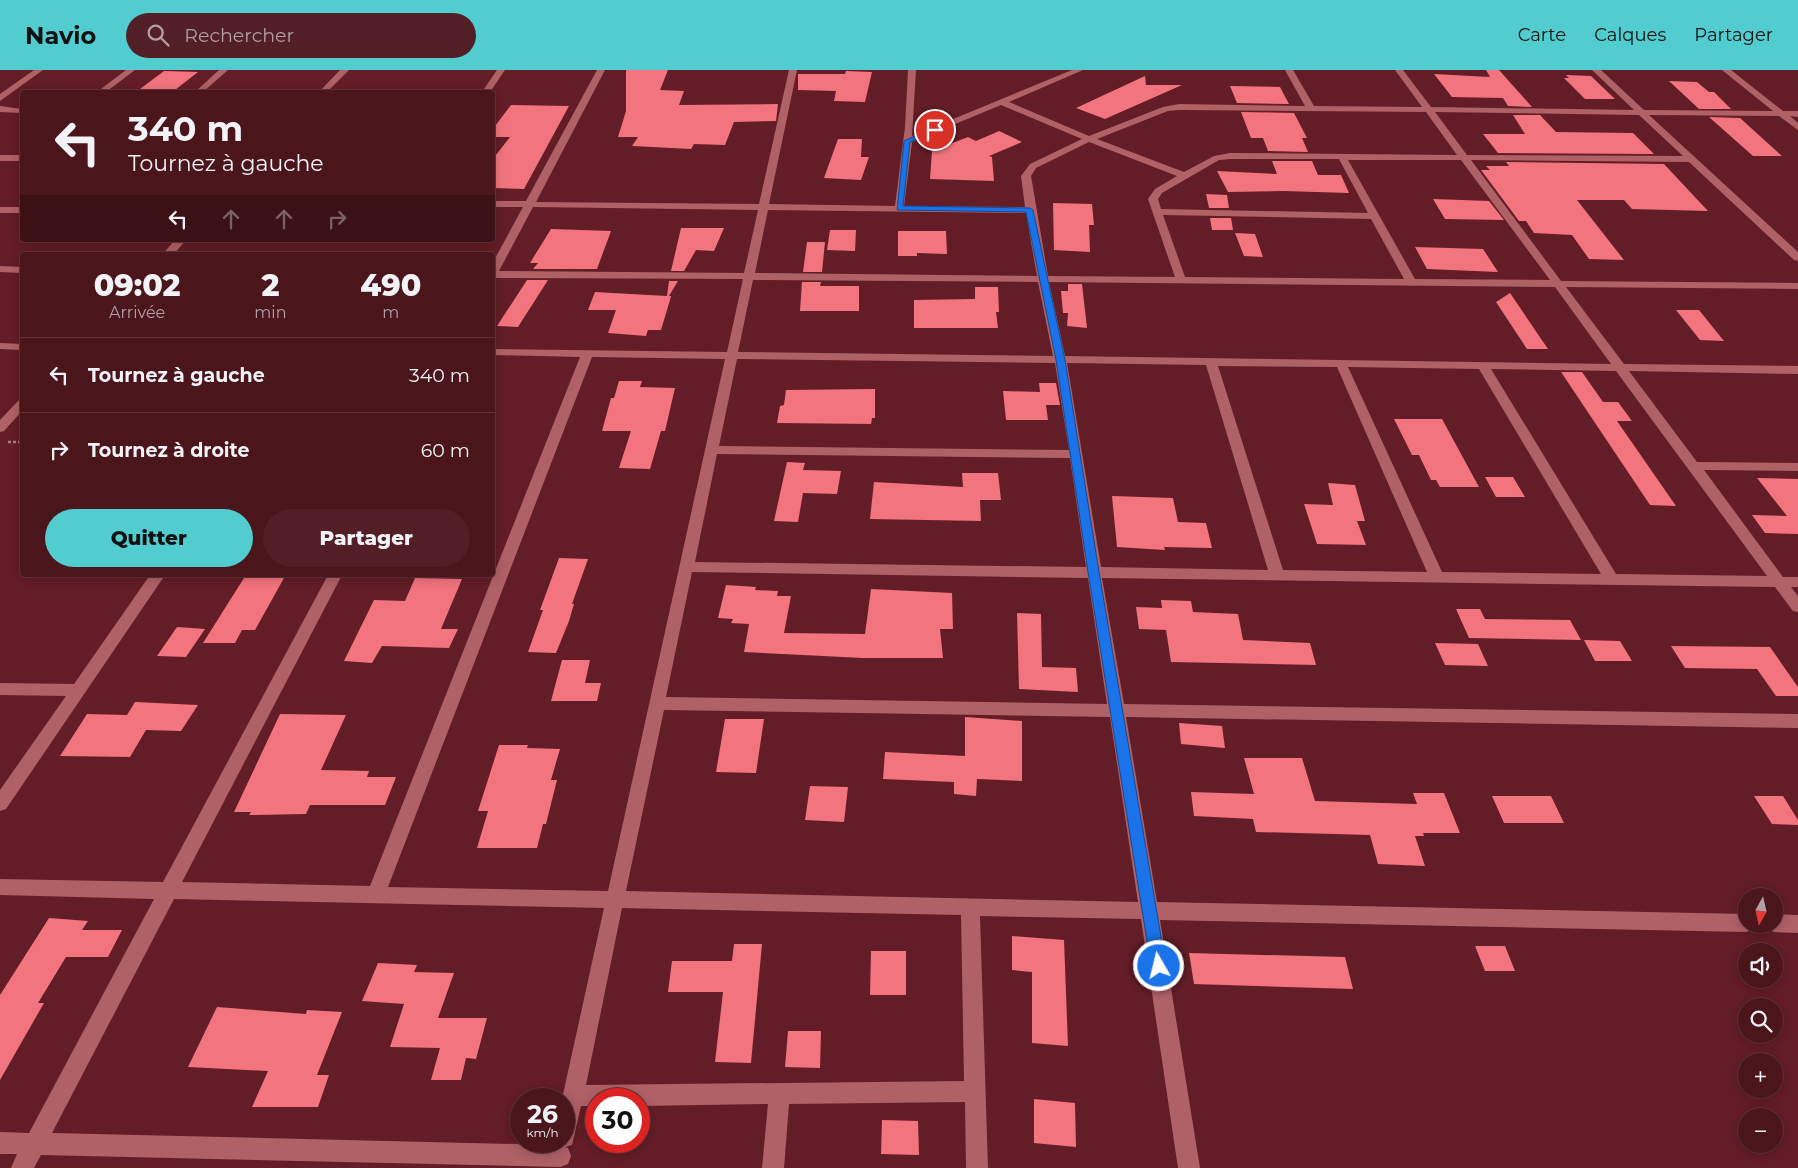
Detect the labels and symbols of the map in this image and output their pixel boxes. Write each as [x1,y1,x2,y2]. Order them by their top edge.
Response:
pin [914,109,956,151]
north arrow [1738,888,1782,932]
position arrow [1132,939,1184,991]
speed limit sign: 30 [585,1088,650,1153]

